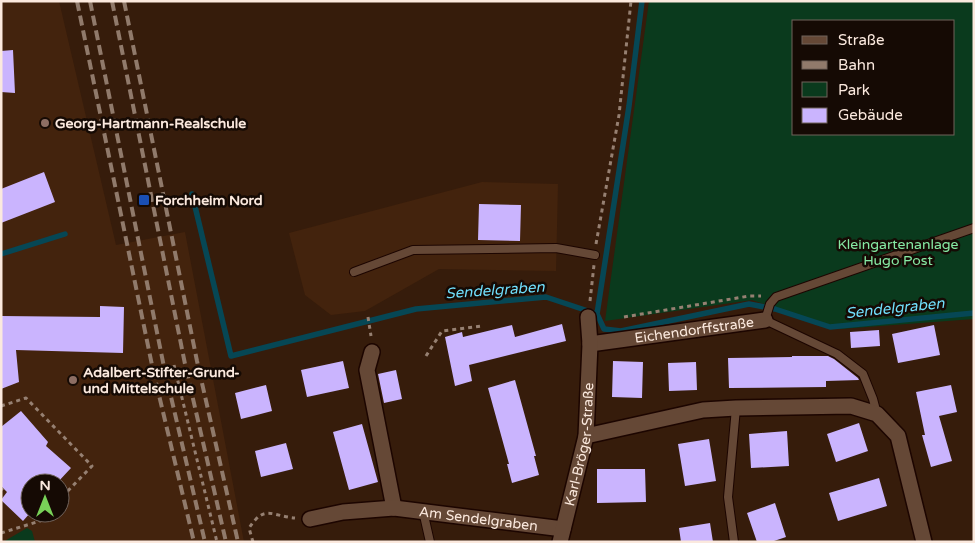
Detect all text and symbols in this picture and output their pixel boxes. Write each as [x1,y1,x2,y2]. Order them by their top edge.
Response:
legend [792,20,955,135]
text: Straße [838,31,884,49]
text: Bahn [838,56,875,74]
text: Park [838,81,870,99]
text: Gebäude [838,106,903,124]
place label: Georg-Hartmann-Realschule [55,115,246,132]
marker: Georg-Hartmann-Realschule [39,117,51,129]
place label: Forchheim Nord [155,192,263,209]
marker: Forchheim Nord [137,193,151,207]
park label: Kleingartenanlage Hugo Post [837,236,959,269]
water label: Sendelgraben [445,277,546,302]
water label: Sendelgraben [845,294,946,322]
street label: Eichendorffstraße [633,314,755,347]
place label: Adalbert-Stifter-Grund- und Mittelschule [83,364,240,397]
marker: Adalbert-Stifter-Grund- und Mittelschule [67,374,79,386]
street label: Karl-Bröger-Straße [561,382,597,508]
north arrow [20,473,70,523]
text: N [39,477,51,494]
street label: Am Sendelgraben [418,503,539,535]

